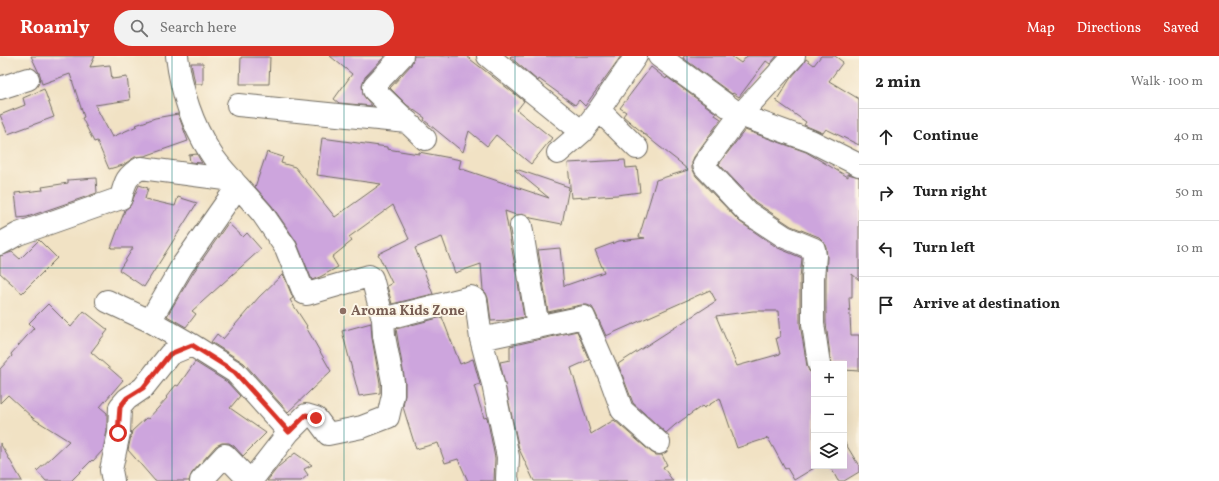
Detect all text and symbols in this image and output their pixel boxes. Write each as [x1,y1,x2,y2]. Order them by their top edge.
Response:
search box [114,10,394,46]
text: Roamly [20,15,90,41]
icon: search [128,17,150,39]
text: Search here [160,18,237,39]
text: Map [1027,19,1055,38]
text: Directions [1077,19,1141,38]
text: Saved [1163,19,1199,38]
text: 2 min [875,71,921,94]
text: Walk · 100 m [1131,73,1203,91]
icon: ahead [875,126,897,148]
text: Continue [913,126,978,147]
text: 40 m [1174,128,1203,146]
icon: right [875,182,897,204]
text: Turn right [913,182,987,203]
text: 50 m [1175,184,1203,202]
icon: left [875,238,897,260]
text: Turn left [913,238,975,259]
text: 10 m [1176,240,1203,258]
icon: arrive [875,294,897,316]
text: Arrive at destination [913,294,1060,315]
place label: Aroma Kids Zone [351,302,465,321]
marker: Aroma Kids Zone [338,306,348,316]
map controls [811,361,847,469]
button: + [811,361,847,397]
button: − [811,397,847,433]
route end [307,409,325,427]
route start [109,424,127,442]
button: layers [811,433,847,469]

